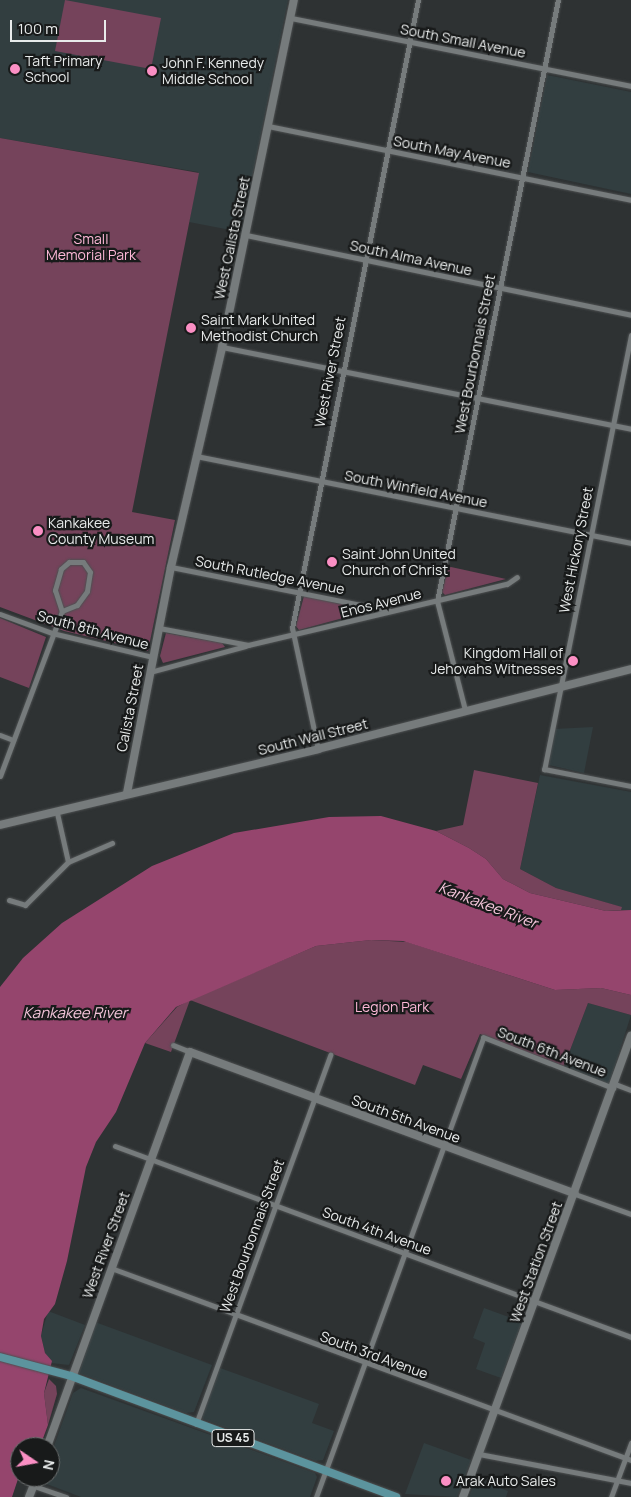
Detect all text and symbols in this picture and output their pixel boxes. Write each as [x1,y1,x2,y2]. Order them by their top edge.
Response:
scale bar [12,10,109,42]
text: 100 m [18,18,58,39]
street label: South Small Avenue [399,21,527,61]
place label: Taft Primary School [25,53,102,85]
place label: John F. Kennedy Middle School [162,55,264,88]
marker: Taft Primary School [9,63,21,75]
marker: John F. Kennedy Middle School [146,65,158,77]
street label: South May Avenue [392,132,512,172]
street label: West Calista Street [211,175,253,301]
park label: Small Memorial Park [46,231,136,264]
street label: South Alma Avenue [348,237,474,279]
street label: West Bourbonnais Street [451,273,499,435]
place label: Saint Mark United Methodist Church [201,312,318,344]
street label: West River Street [311,315,349,429]
marker: Saint Mark United Methodist Church [185,322,197,334]
street label: South Winfield Avenue [343,467,489,511]
street label: West Hickory Street [556,486,596,614]
place label: Kankakee County Museum [48,515,154,548]
marker: Kankakee County Museum [32,525,44,537]
place label: Saint John United Church of Christ [342,546,456,578]
street label: South Rutledge Avenue [194,552,346,598]
marker: Saint John United Church of Christ [326,556,338,568]
street label: Enos Avenue [339,585,423,621]
street label: South 8th Avenue [35,607,151,653]
place label: Kingdom Hall of Jehovahs Witnesses [431,645,563,678]
marker: Kingdom Hall of Jehovahs Witnesses [567,655,579,667]
street label: Calista Street [113,663,147,753]
street label: South Wall Street [256,715,370,759]
water label: Kankakee River [436,878,540,932]
park label: Legion Park [355,999,429,1015]
water label: Kankakee River [23,1004,127,1022]
street label: South 6th Avenue [495,1023,609,1081]
street label: South 5th Avenue [349,1091,463,1147]
street label: West Bourbonnais Street [216,1157,288,1315]
street label: West River Street [79,1189,133,1301]
street label: West Station Street [506,1199,566,1325]
street label: South 4th Avenue [320,1203,434,1259]
street label: South 3rd Avenue [318,1328,430,1382]
road number: US 45 [210,1429,256,1448]
north arrow [10,1437,60,1487]
text: N [39,1458,60,1472]
place label: Arak Auto Sales [456,1473,556,1489]
marker: Arak Auto Sales [440,1475,452,1487]

